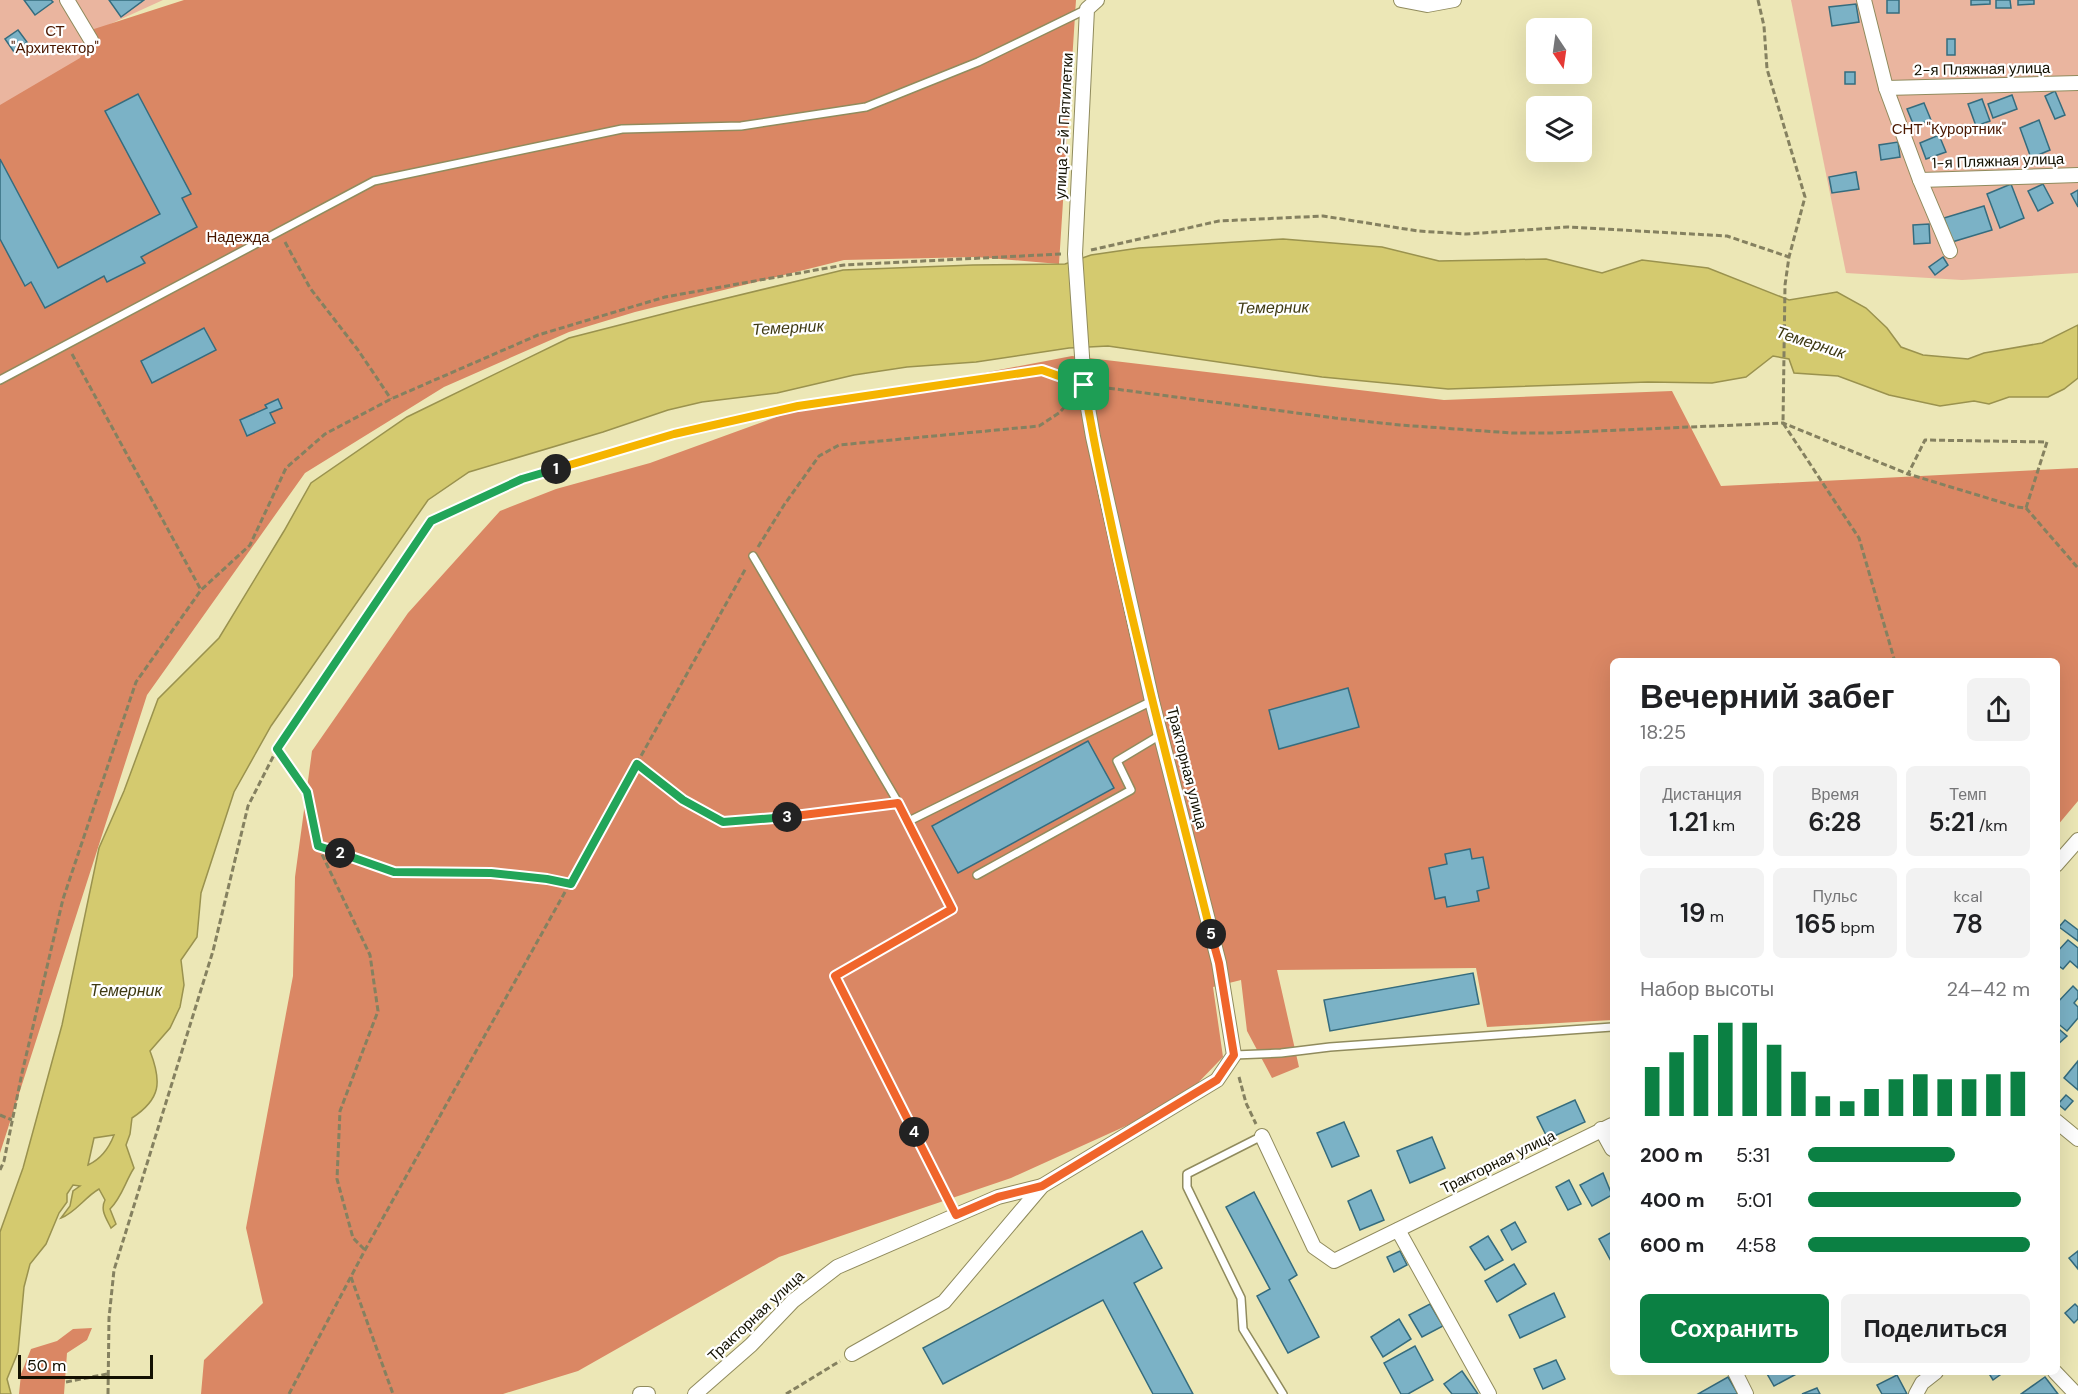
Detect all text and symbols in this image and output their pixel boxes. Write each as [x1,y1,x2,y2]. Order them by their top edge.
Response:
north arrow [1526,18,1592,84]
map controls [1526,18,1592,162]
park label: СТ "Архитектор" [11,21,99,58]
street label: улица 2-й Пятилетки [1050,52,1078,200]
street label: 2-я Пляжная улица [1914,58,2051,80]
button: layers [1526,96,1592,162]
park label: СНТ "Курортник" [1892,119,2006,139]
street label: 1-я Пляжная улица [1931,149,2065,173]
park label: Надежда [206,227,270,247]
water label: Темерник [1237,296,1311,319]
water label: Темерник [752,315,826,340]
water label: Темерник [1773,321,1850,364]
pin [1058,359,1109,410]
icon: arrive [1067,368,1100,401]
pin: 1 [541,454,571,484]
text: 1 [553,458,559,479]
text: Вечерний забег [1640,675,1894,718]
button: share [1967,678,2030,741]
street label: Тракторная улица [1162,705,1212,832]
text: 18:25 [1640,719,1686,745]
text: Дистанция [1662,784,1742,805]
text: Время [1811,784,1859,805]
text: Темп [1949,784,1987,805]
pin: 3 [772,802,802,832]
text: 1.21 [1669,805,1708,839]
text: 6:28 [1808,805,1862,839]
text: 5:21 [1928,805,1975,839]
text: 3 [782,806,792,827]
text: km [1708,815,1735,836]
text: /km [1975,815,2008,836]
pin: 2 [325,838,355,868]
text: 2 [335,842,345,863]
text: Пульс [1813,886,1857,907]
text: kcal [1954,886,1982,907]
text: 19 [1680,896,1706,930]
text: m [1706,906,1724,927]
text: 165 [1795,907,1836,941]
text: 78 [1953,907,1983,941]
text: bpm [1836,917,1875,938]
pin: 5 [1196,919,1226,949]
text: 5 [1206,923,1216,944]
text: Набор высоты [1640,976,1774,1002]
text: 24–42 m [1947,976,2030,1002]
water label: Темерник [90,980,163,1001]
pin: 4 [899,1117,929,1147]
text: 4 [909,1121,919,1142]
street label: Тракторная улица [1437,1125,1559,1198]
text: 200 m [1640,1142,1703,1168]
text: 5:31 [1736,1142,1770,1168]
text: 400 m [1640,1187,1705,1213]
text: 5:01 [1736,1187,1772,1213]
text: 600 m [1640,1232,1704,1258]
text: 4:58 [1736,1232,1777,1258]
street label: Тракторная улица [703,1266,809,1366]
button: Сохранить [1640,1294,1829,1363]
button: Поделиться [1841,1294,2030,1363]
scale bar [18,1352,153,1380]
text: 50 m [27,1355,66,1376]

